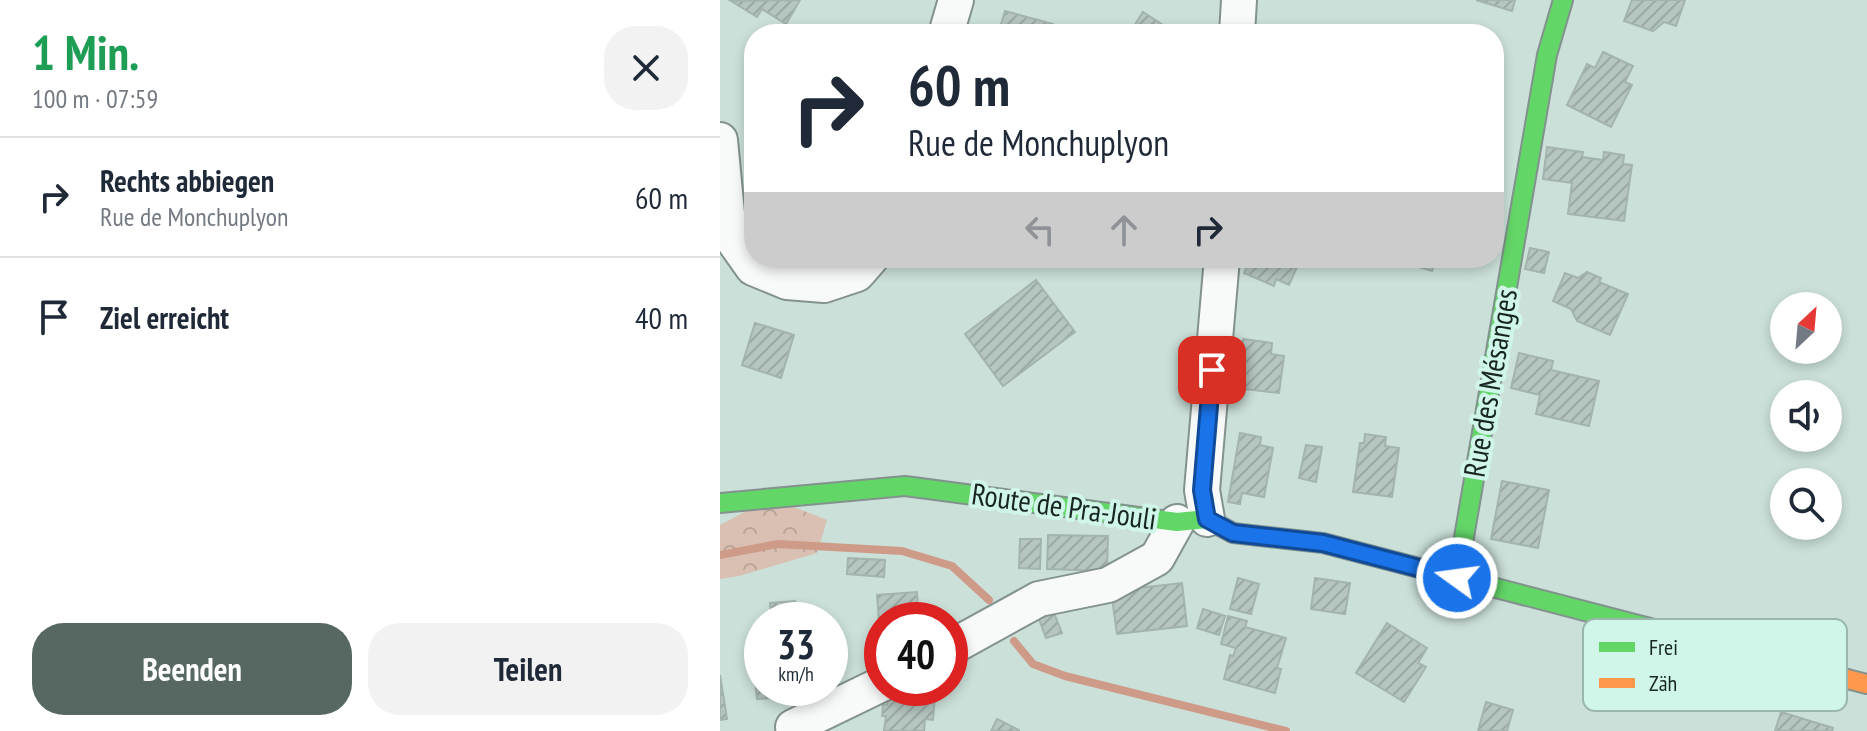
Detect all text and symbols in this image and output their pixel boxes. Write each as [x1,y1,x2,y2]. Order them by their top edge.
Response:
text: 1 Min. [32,21,139,83]
button: close [604,26,688,110]
text: 60 m [908,49,1010,121]
icon: right [776,56,880,160]
text: 100 m · 07:59 [32,82,158,115]
text: Rue de Monchuplyon [908,119,1169,166]
text: Rechts abbiegen [100,161,274,200]
icon: right [32,175,76,219]
text: 60 m [635,178,688,217]
text: Rue de Monchuplyon [100,200,289,233]
icon: left [1018,208,1062,252]
icon: ahead [1102,208,1146,252]
icon: right [1186,208,1230,252]
street label: Rue des Mésanges [1454,286,1525,480]
north arrow [1770,292,1842,364]
map controls [1770,292,1842,540]
icon: arrive [32,295,76,339]
text: Ziel erreicht [100,298,229,337]
text: 40 m [635,298,688,337]
pin [1178,336,1246,404]
icon: arrive [1190,348,1234,392]
button: sound [1770,380,1842,452]
button: search [1770,468,1842,540]
street label: Route de Pra-Jouli [969,473,1159,538]
position arrow [1415,536,1499,620]
speed limit sign: 40 [864,602,968,706]
text: 33 [777,618,815,670]
legend [1583,619,1847,711]
button: Beenden [32,623,352,715]
button: Teilen [368,623,688,715]
text: Frei [1649,633,1678,661]
text: km/h [778,661,814,687]
text: Zäh [1649,669,1677,697]

